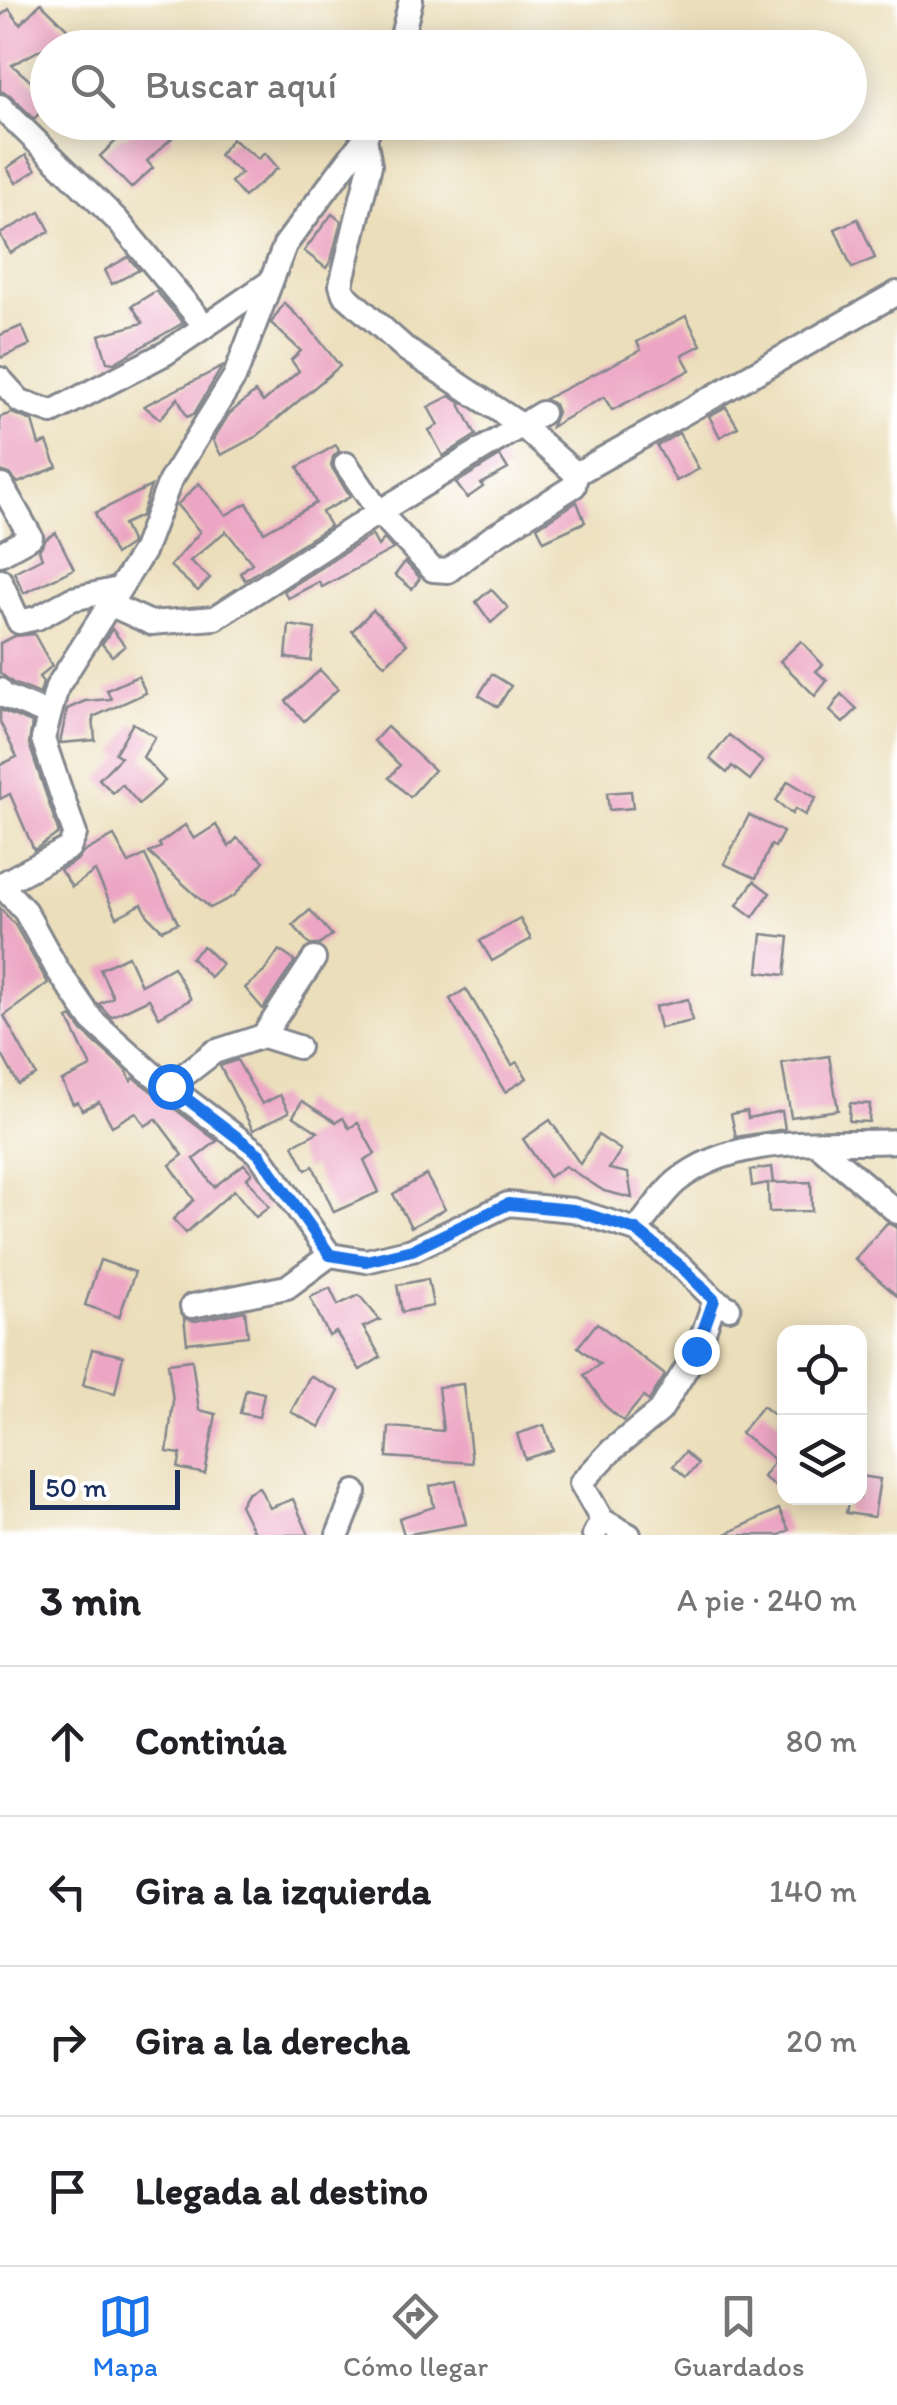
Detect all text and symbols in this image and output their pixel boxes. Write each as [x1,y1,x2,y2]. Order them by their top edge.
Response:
search box [30,30,867,140]
icon: search [65,58,120,113]
text: Buscar aquí [145,62,337,108]
route start [148,1064,194,1110]
map controls [777,1325,867,1505]
button: locate [777,1325,867,1415]
route end [674,1329,720,1375]
button: layers [777,1415,867,1505]
scale bar [30,1465,180,1510]
text: 50 m [45,1470,107,1504]
text: 3 min [40,1575,141,1626]
text: A pie · 240 m [677,1581,857,1619]
icon: ahead [40,1714,95,1769]
text: Continúa [135,1718,287,1764]
text: 80 m [786,1722,857,1760]
icon: left [40,1864,95,1919]
text: Gira a la izquierda [135,1868,431,1914]
text: 140 m [769,1872,857,1910]
icon: right [40,2014,95,2069]
text: Gira a la derecha [135,2018,410,2064]
text: 20 m [786,2022,857,2060]
icon: arrive [40,2164,95,2219]
text: Llegada al destino [135,2168,428,2214]
tab: Mapa [93,2289,158,2383]
tab: Cómo llegar [343,2289,488,2383]
tab: Guardados [673,2289,804,2383]

